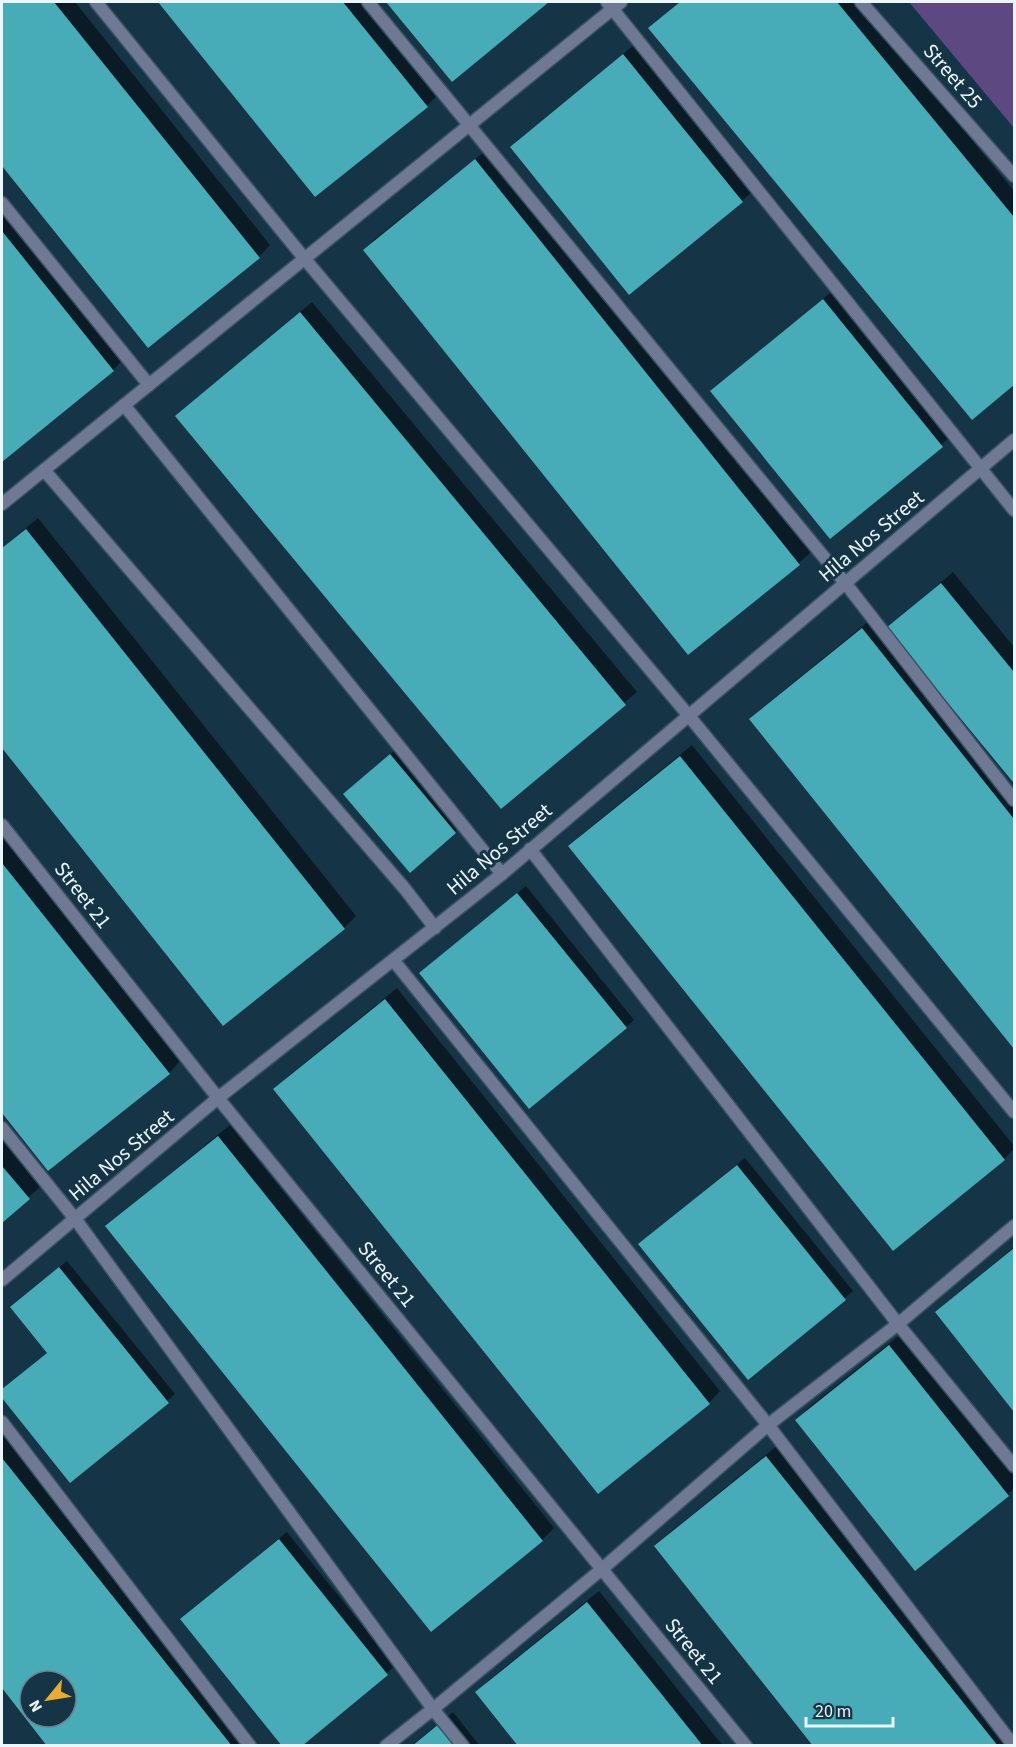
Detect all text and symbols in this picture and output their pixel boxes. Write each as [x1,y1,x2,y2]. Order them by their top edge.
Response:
street label: Street 25 [916,37,990,115]
street label: Hila Nos Street [812,483,930,589]
street label: Hila Nos Street [440,796,558,902]
street label: Street 21 [47,855,119,935]
street label: Hila Nos Street [62,1102,180,1208]
street label: Street 21 [351,1234,423,1314]
street label: Street 21 [658,1611,730,1691]
north arrow [18,1669,78,1729]
scale bar [806,1690,893,1728]
text: N [24,1696,48,1716]
text: 20 m [815,1699,851,1724]

